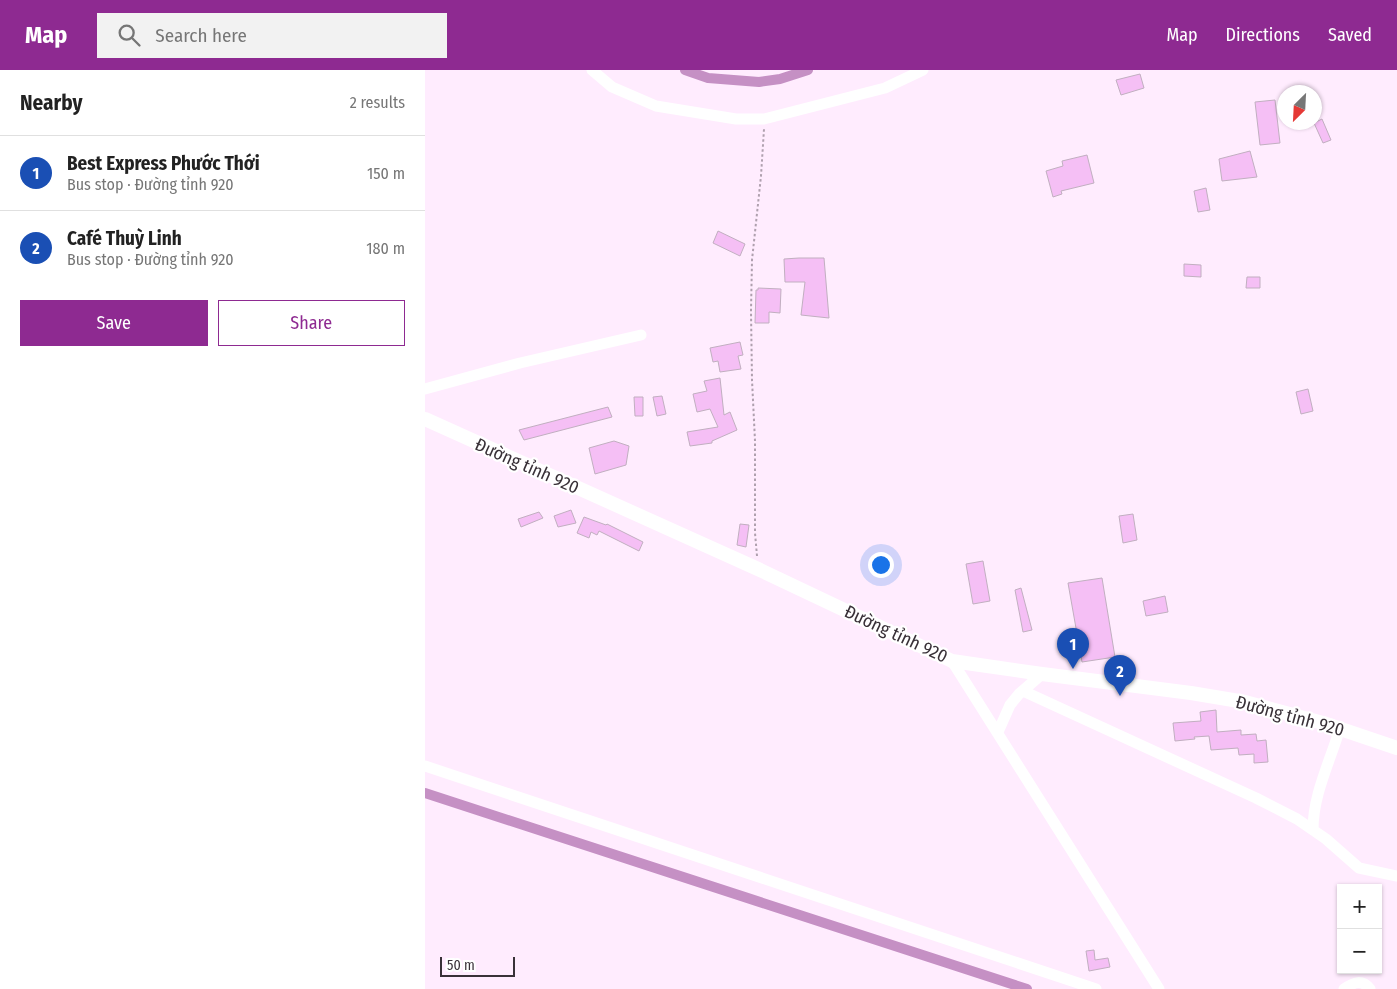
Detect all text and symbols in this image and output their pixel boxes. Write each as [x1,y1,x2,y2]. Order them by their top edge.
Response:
search box [97,13,447,58]
text: Map [25,21,67,49]
icon: search [115,21,143,49]
text: Search here [155,24,247,47]
text: Map [1166,24,1198,46]
text: Directions [1226,24,1300,46]
text: Saved [1328,24,1372,46]
north arrow [1277,85,1322,130]
text: Nearby [20,90,82,116]
text: 2 results [350,93,405,112]
text: Best Express Phước Thới [67,152,260,175]
text: 1 [33,164,39,183]
text: 150 m [367,164,405,183]
text: Bus stop · Đường tỉnh 920 [67,175,234,194]
text: Café Thuỳ Linh [67,227,182,250]
text: 2 [32,239,40,258]
text: 180 m [366,239,405,258]
text: Bus stop · Đường tỉnh 920 [67,250,234,269]
button: Save [20,300,208,346]
button: Share [218,300,405,346]
street label: Đường tỉnh 920 [472,433,582,499]
your location [868,552,894,578]
street label: Đường tỉnh 920 [841,600,951,668]
pin: 1 [1057,628,1089,669]
pin: 2 [1104,655,1136,696]
street label: Đường tỉnh 920 [1233,691,1347,741]
map controls [1337,884,1382,974]
button: + [1337,884,1382,929]
button: − [1337,929,1382,974]
scale bar [440,954,515,977]
text: 50 m [447,957,475,974]

